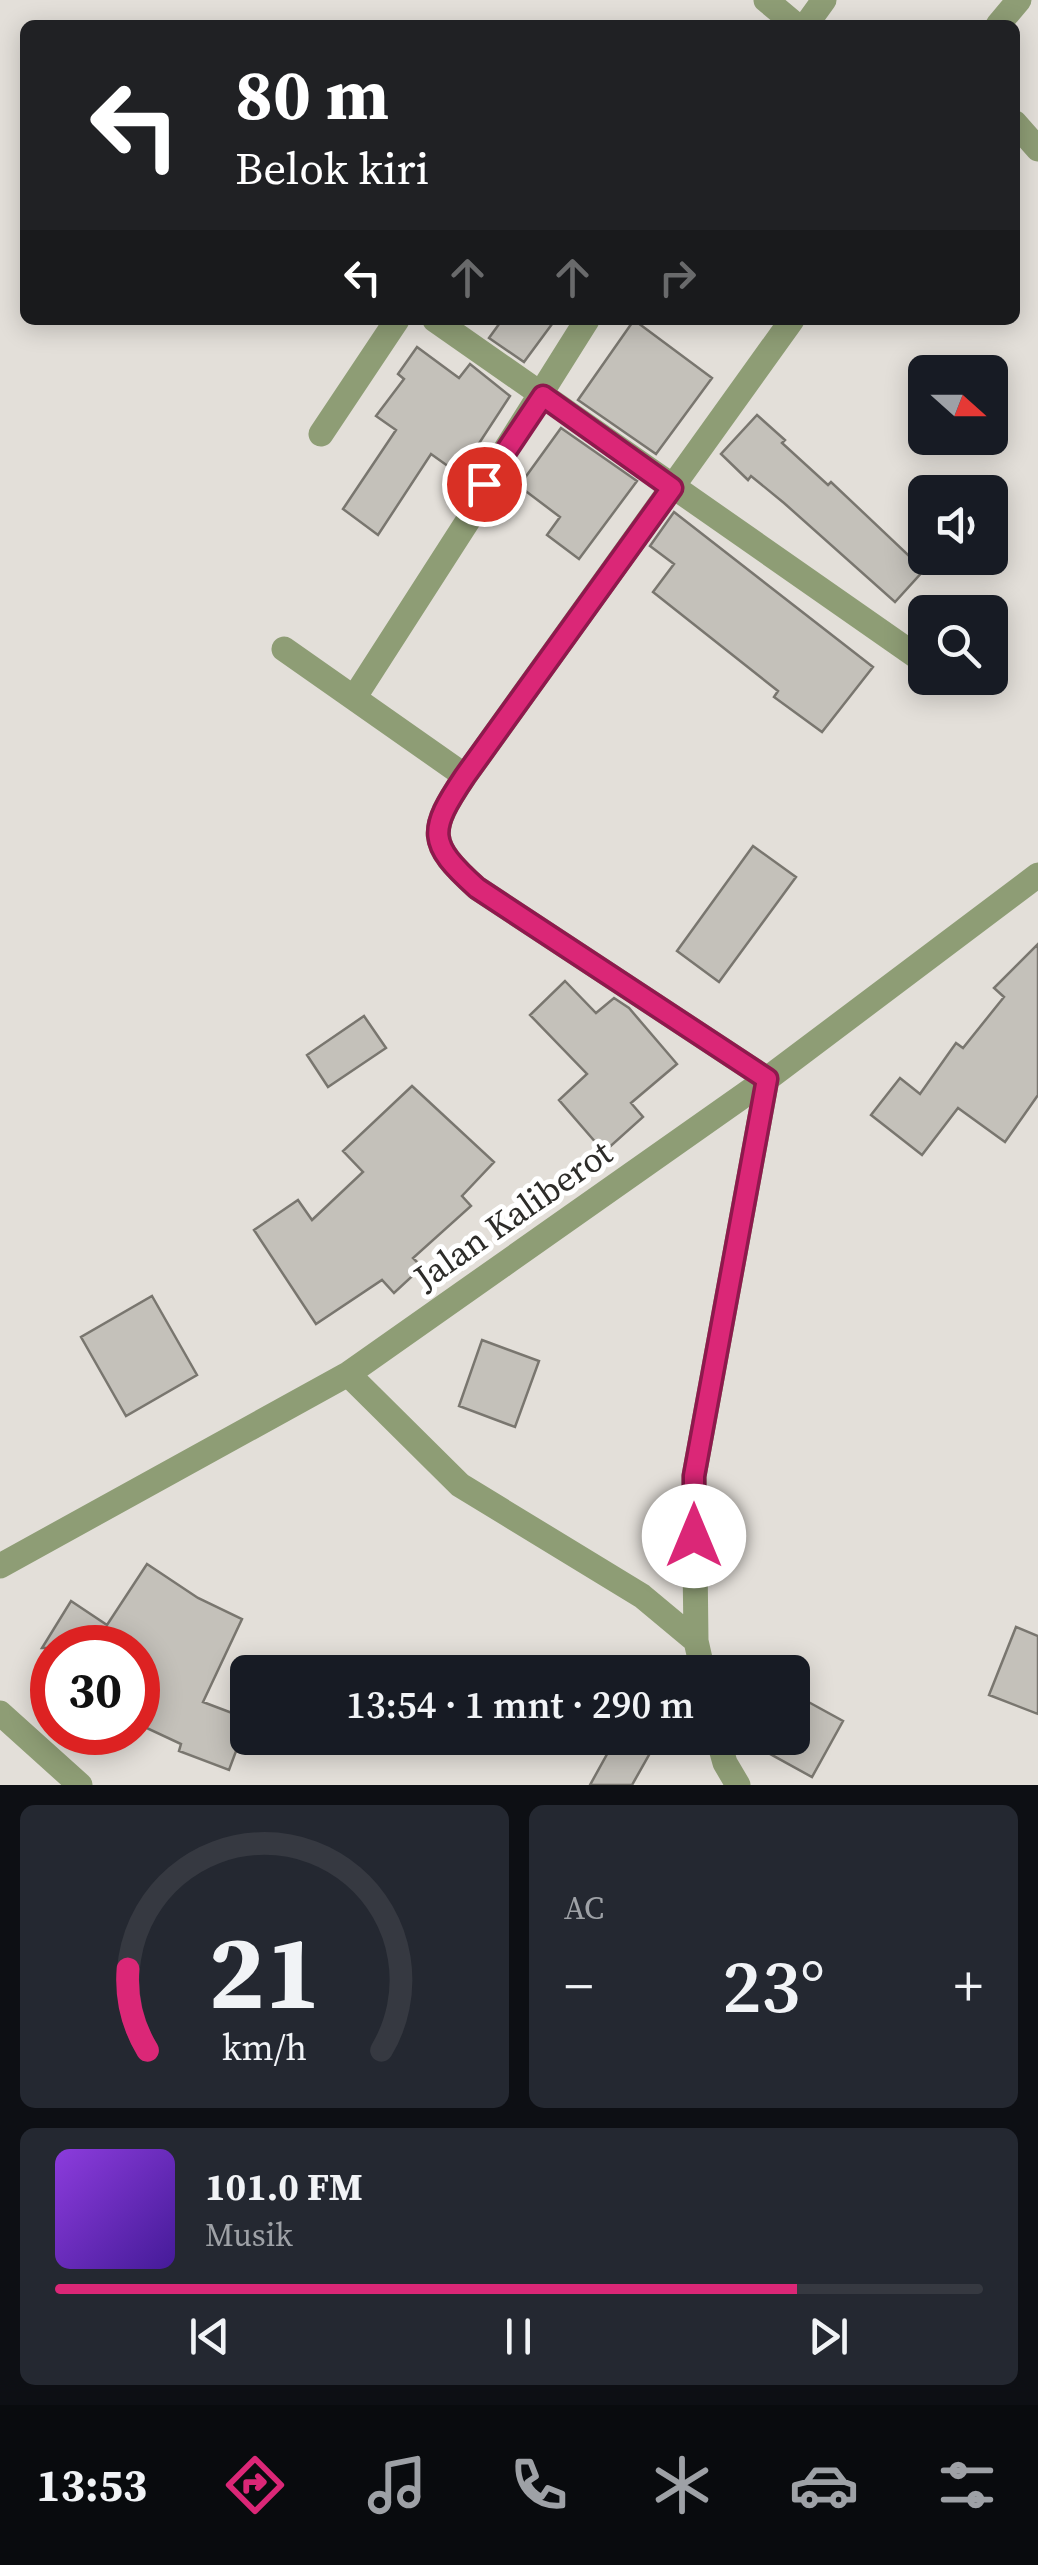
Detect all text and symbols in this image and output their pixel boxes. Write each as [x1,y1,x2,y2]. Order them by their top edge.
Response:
text: 80 m [235,46,389,142]
icon: left [70,60,200,190]
text: Belok kiri [235,137,429,199]
icon: left [335,250,390,305]
icon: ahead [440,250,495,305]
icon: ahead [545,250,600,305]
icon: right [650,250,705,305]
north arrow [908,355,1008,455]
map controls [908,355,1008,695]
pin [442,442,527,527]
icon: arrive [457,457,512,512]
button: sound [908,475,1008,575]
button: search [908,595,1008,695]
street label: Jalan Kaliberot [404,1129,622,1302]
position arrow [642,1484,746,1588]
speed limit sign: 30 [30,1625,160,1755]
text: 13:54 · 1 mnt · 290 m [346,1679,694,1731]
text: AC [564,1886,604,1930]
text: 21 [208,1900,321,2043]
text: 23° [722,1934,825,2037]
text: − [564,1948,593,2023]
text: + [954,1948,983,2023]
text: km/h [222,2023,307,2072]
text: 101.0 FM [205,2161,363,2213]
text: Musik [205,2213,293,2257]
icon: previous [182,2309,237,2364]
icon: pause [491,2309,546,2364]
icon: next [801,2309,856,2364]
icon: directions [220,2450,290,2520]
icon: music [362,2450,432,2520]
icon: phone [504,2450,574,2520]
icon: climate [647,2450,717,2520]
icon: car [789,2450,859,2520]
icon: filters [932,2450,1002,2520]
text: 13:53 [36,2454,147,2516]

